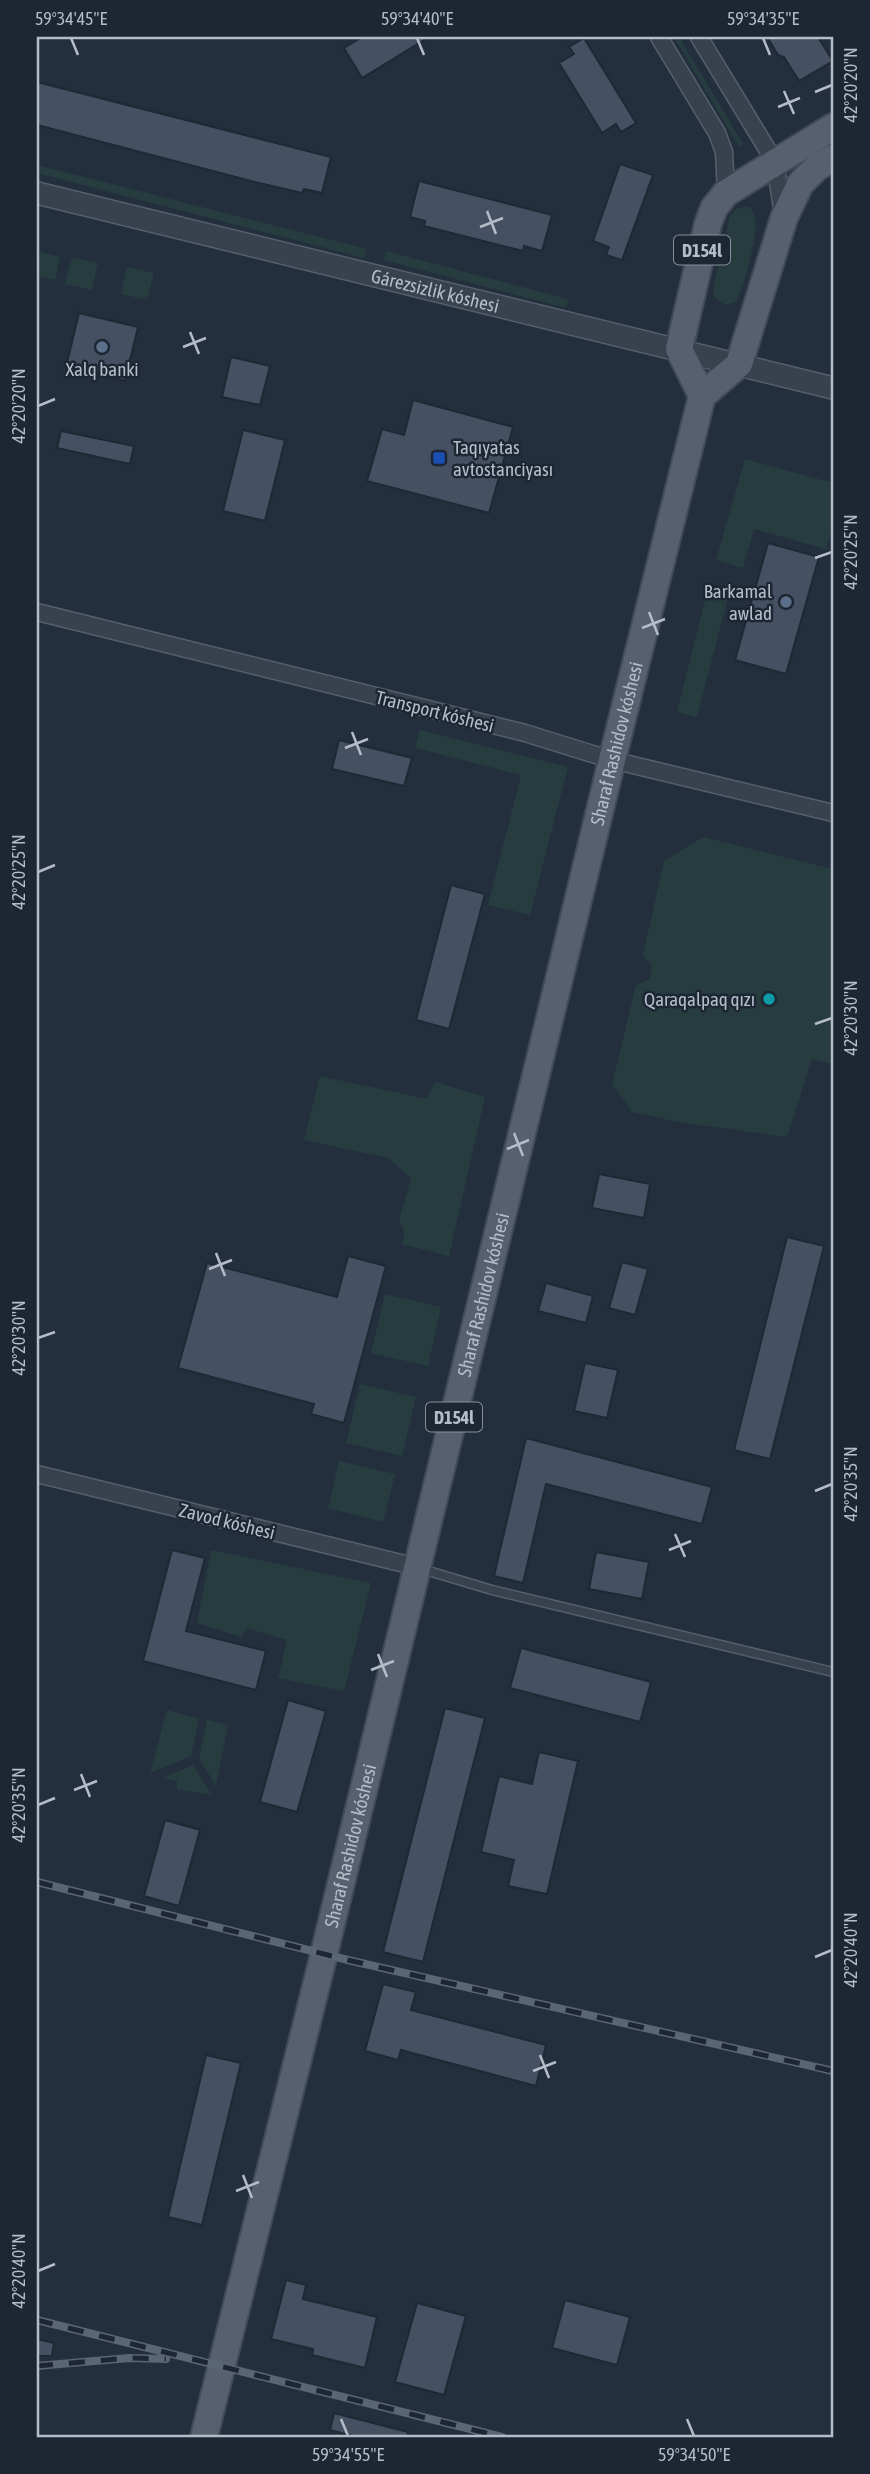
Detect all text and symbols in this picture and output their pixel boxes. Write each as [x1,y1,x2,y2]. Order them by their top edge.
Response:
text: 59°34'45"E [35,8,107,29]
text: 59°34'40"E [381,8,453,29]
text: 59°34'35"E [727,8,799,29]
text: 42°20'20"N [840,47,861,123]
road number: D154l [674,236,730,264]
street label: Gárezsizlik kóshesi [369,264,501,317]
marker: Xalq banki [94,339,110,355]
place label: Xalq banki [65,358,139,380]
text: 42°20'20"N [8,368,29,444]
place label: Taqıyatas avtostanciyası [453,436,553,480]
marker: Taqıyatas avtostanciyası [431,450,447,466]
text: 42°20'25"N [840,514,861,590]
place label: Barkamal awlad [704,580,772,624]
marker: Barkamal awlad [778,594,794,610]
street label: Sharaf Rashidov kóshesi [586,660,647,827]
street label: Transport kóshesi [374,686,496,736]
text: 42°20'25"N [8,834,29,910]
text: 42°20'30"N [840,980,861,1056]
place label: Qaraqalpaq qızı [644,988,755,1010]
marker: Qaraqalpaq qızı [761,991,777,1007]
street label: Sharaf Rashidov kóshesi [453,1211,513,1379]
text: 42°20'30"N [8,1300,29,1376]
road number: D154l [426,1402,482,1432]
text: 42°20'35"N [840,1446,861,1522]
street label: Zavod kóshesi [177,1498,277,1544]
street label: Sharaf Rashidov kóshesi [320,1762,380,1930]
text: 42°20'35"N [8,1767,29,1843]
text: 42°20'40"N [840,1912,861,1988]
text: 42°20'40"N [8,2233,29,2309]
text: 59°34'55"E [312,2444,384,2465]
text: 59°34'50"E [658,2444,730,2465]

